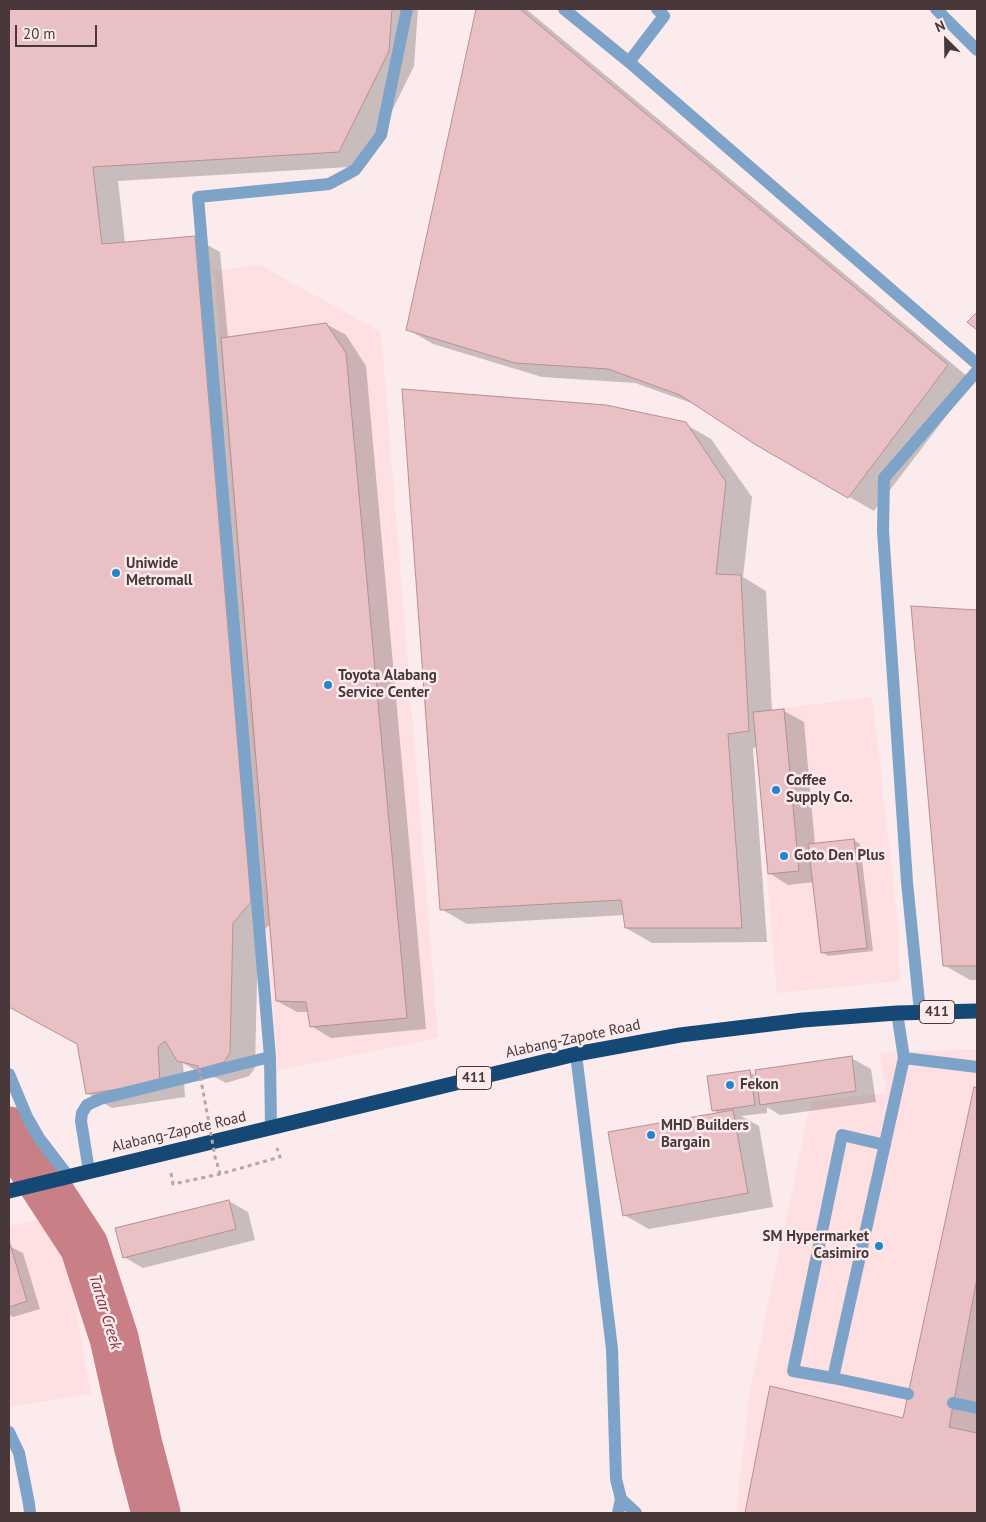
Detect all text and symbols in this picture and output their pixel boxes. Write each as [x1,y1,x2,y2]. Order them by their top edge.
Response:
scale bar [18,15,100,47]
north arrow [921,15,971,65]
text: N [932,16,948,36]
text: 20 m [23,24,56,43]
place label: Uniwide Metromall [126,555,193,590]
marker: Uniwide Metromall [110,567,122,579]
place label: Toyota Alabang Service Center [338,667,437,702]
marker: Toyota Alabang Service Center [322,679,334,691]
place label: Coffee Supply Co. [786,772,853,807]
marker: Coffee Supply Co. [770,784,782,796]
place label: Goto Den Plus [794,847,885,865]
marker: Goto Den Plus [778,850,790,862]
road number: 411 [920,1000,954,1024]
street label: Alabang-Zapote Road [504,1016,642,1062]
road number: 411 [456,1066,492,1090]
place label: Fekon [740,1076,779,1094]
marker: Fekon [724,1079,736,1091]
street label: Alabang-Zapote Road [110,1108,248,1156]
place label: MHD Builders Bargain [661,1117,749,1152]
marker: MHD Builders Bargain [645,1129,657,1141]
place label: SM Hypermarket Casimiro [763,1228,869,1263]
marker: SM Hypermarket Casimiro [873,1240,885,1252]
water label: Tartar Creek [84,1272,126,1352]

